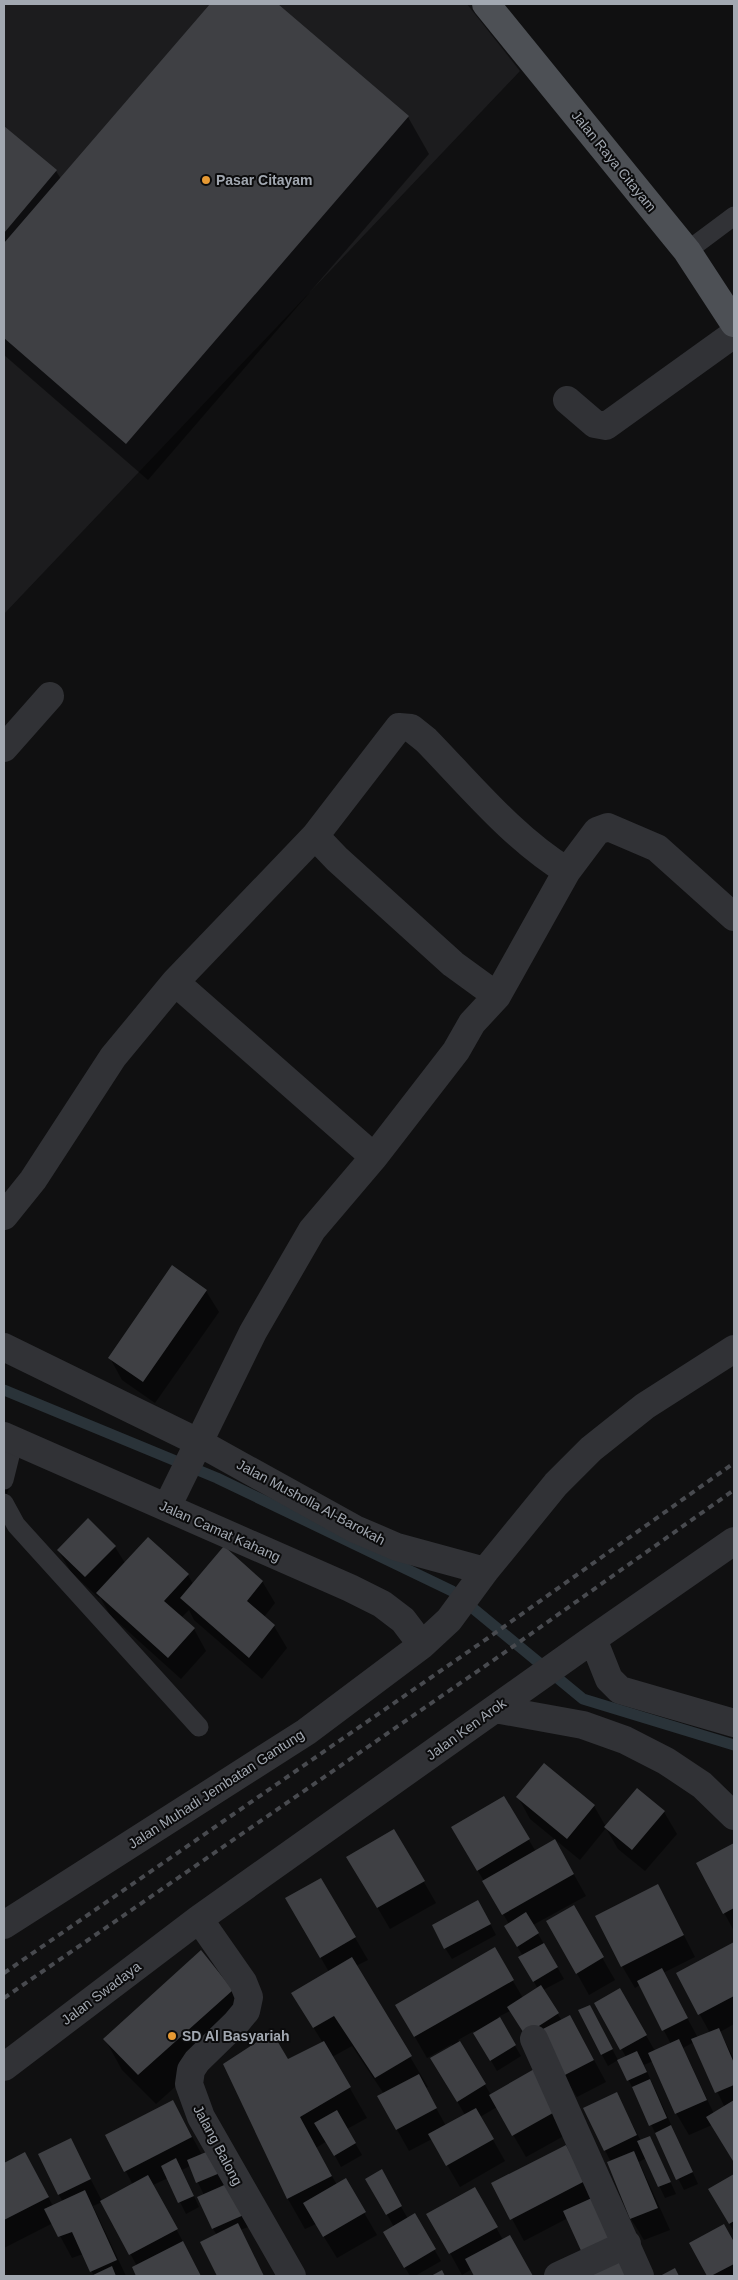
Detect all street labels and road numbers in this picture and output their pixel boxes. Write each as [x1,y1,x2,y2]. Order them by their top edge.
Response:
street label: Jalan Raya Citayam [568,107,660,215]
street label: Jalan Musholla Al-Barokah [234,1456,388,1548]
street label: Jalan Camat Kahang [157,1497,283,1565]
street label: Jalan Ken Arok [423,1694,510,1763]
street label: Jalan Muhadi Jembatan Gantung [125,1726,307,1852]
street label: Jalan Swadaya [58,1958,144,2028]
street label: Jalang Balong [190,2102,246,2188]

